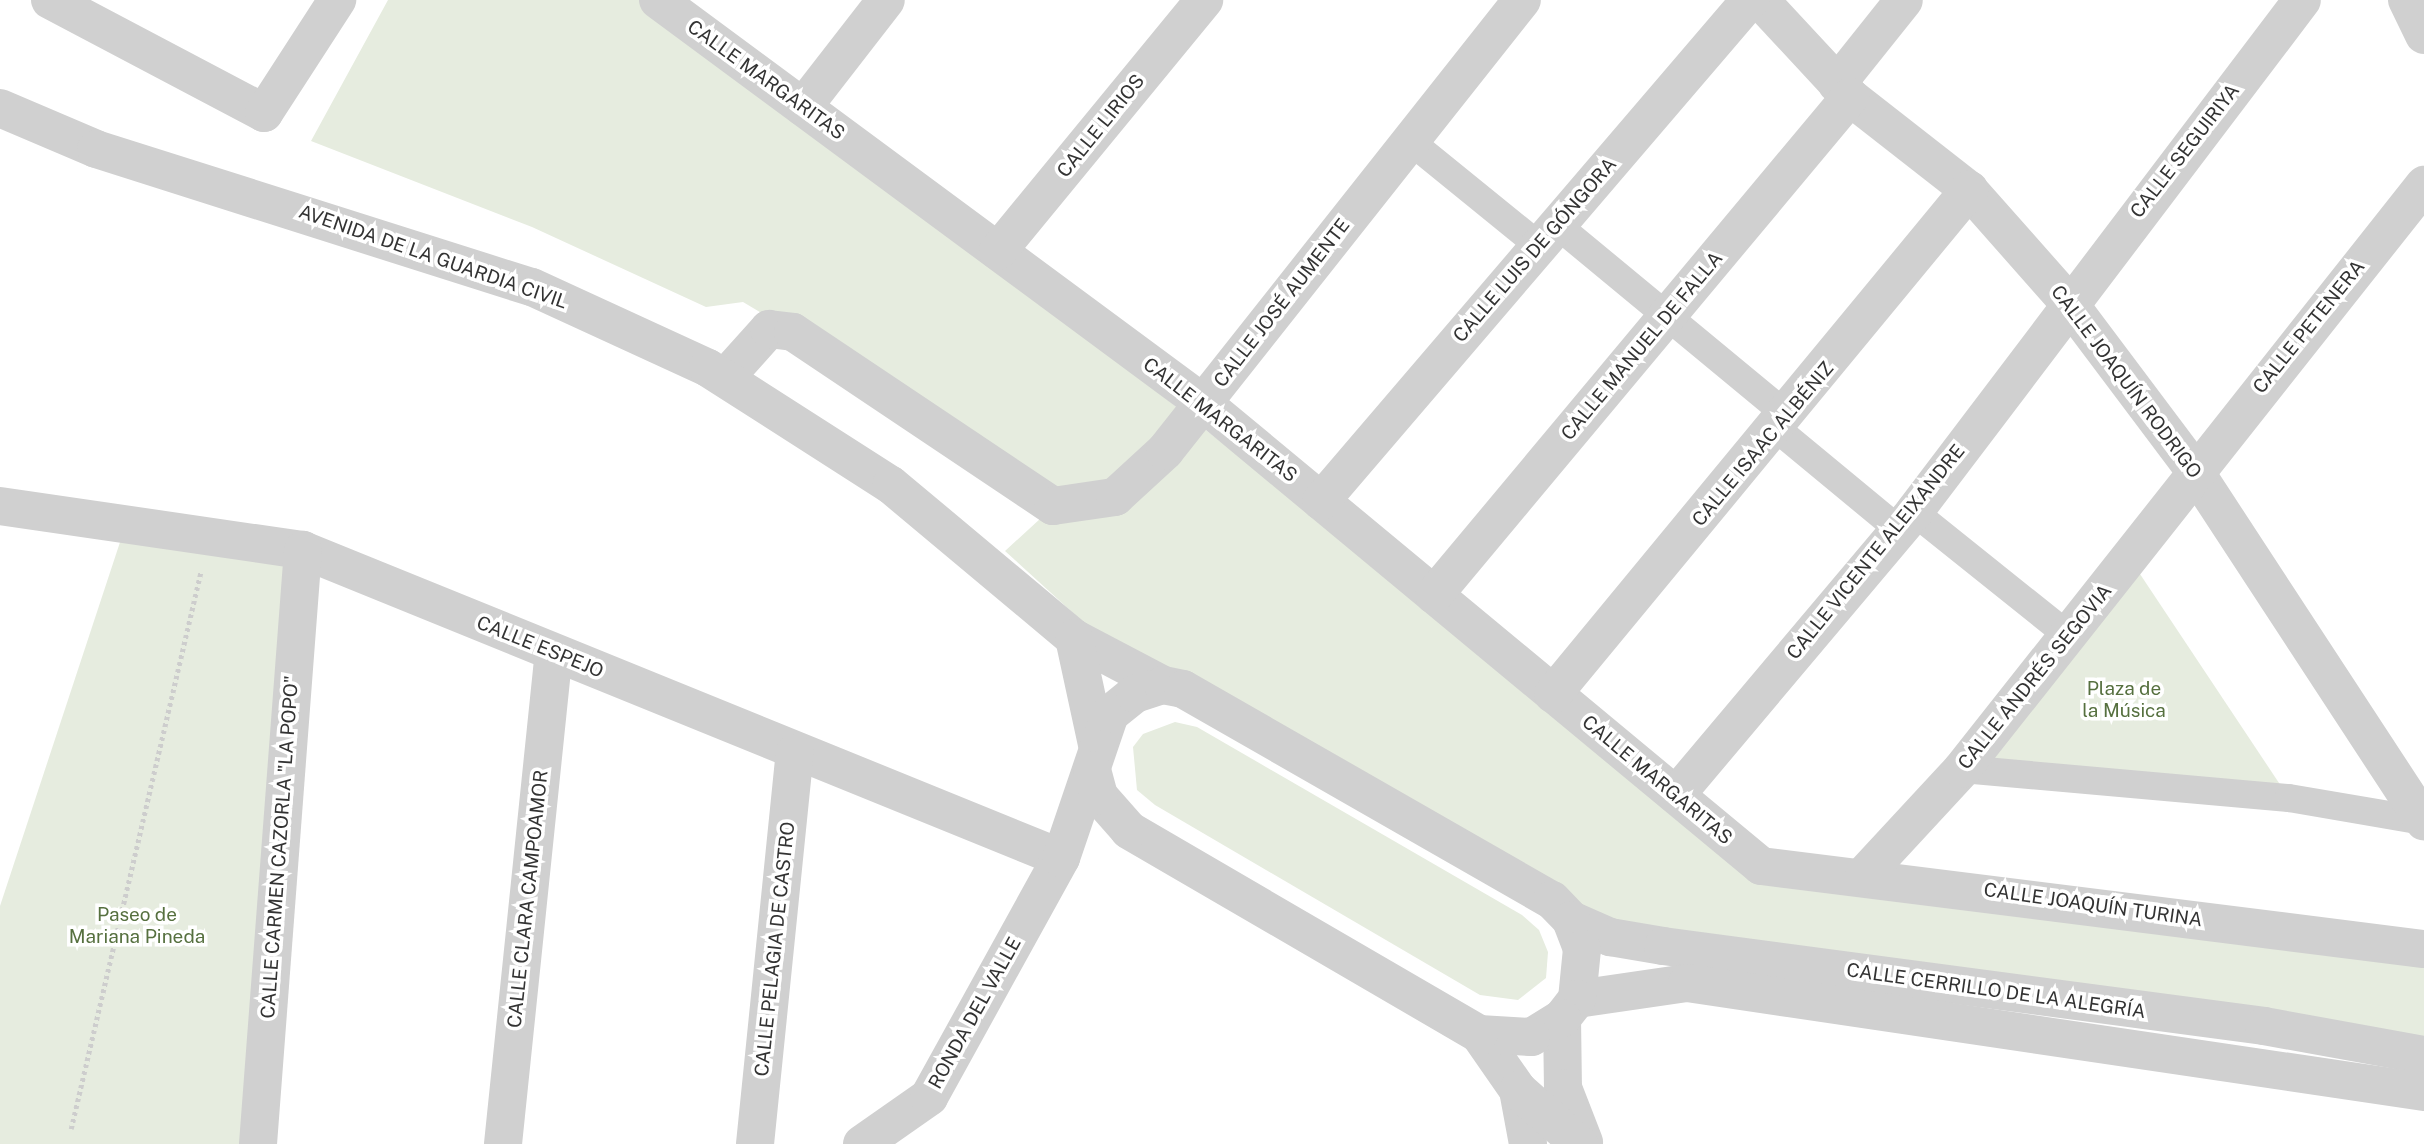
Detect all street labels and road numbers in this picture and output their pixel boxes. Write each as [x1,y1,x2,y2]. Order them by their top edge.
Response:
street label: CALLE MARGARITAS [683,15,849,145]
street label: CALLE LIRIOS [1053,70,1149,182]
street label: CALLE SEGUIRIYA [2126,80,2244,222]
street label: CALLE LUIS DE GÓNGORA [1449,153,1621,347]
street label: AVENIDA DE LA GUARDIA CIVIL [296,200,570,314]
street label: CALLE JOSÉ AUMENTE [1209,214,1355,392]
street label: CALLE MANUEL DE FALLA [1556,247,1728,445]
street label: CALLE PETENERA [2248,256,2370,398]
street label: CALLE JOAQUÍN RODRIGO [2046,281,2206,483]
street label: CALLE MARGARITAS [1139,353,1301,487]
street label: CALLE ISAAC ALBÉNIZ [1688,357,1838,531]
street label: CALLE VICENTE ALEIXANDRE [1782,440,1970,664]
street label: CALLE ANDRÉS SEGOVIA [1953,580,2117,774]
street label: CALLE ESPEJO [473,611,607,683]
street label: CALLE CARMEN CAZORLA "LA POPO" [257,675,303,1019]
street label: CALLE MARGARITAS [1577,711,1737,849]
street label: CALLE CLARA CAMPOAMOR [503,769,553,1029]
street label: CALLE PELAGIA DE CASTRO [750,820,800,1078]
street label: CALLE JOAQUÍN TURINA [1982,878,2204,932]
street label: RONDA DEL VALLE [924,933,1026,1093]
street label: CALLE CERRILLO DE LA ALEGRÍA [1845,959,2147,1023]

